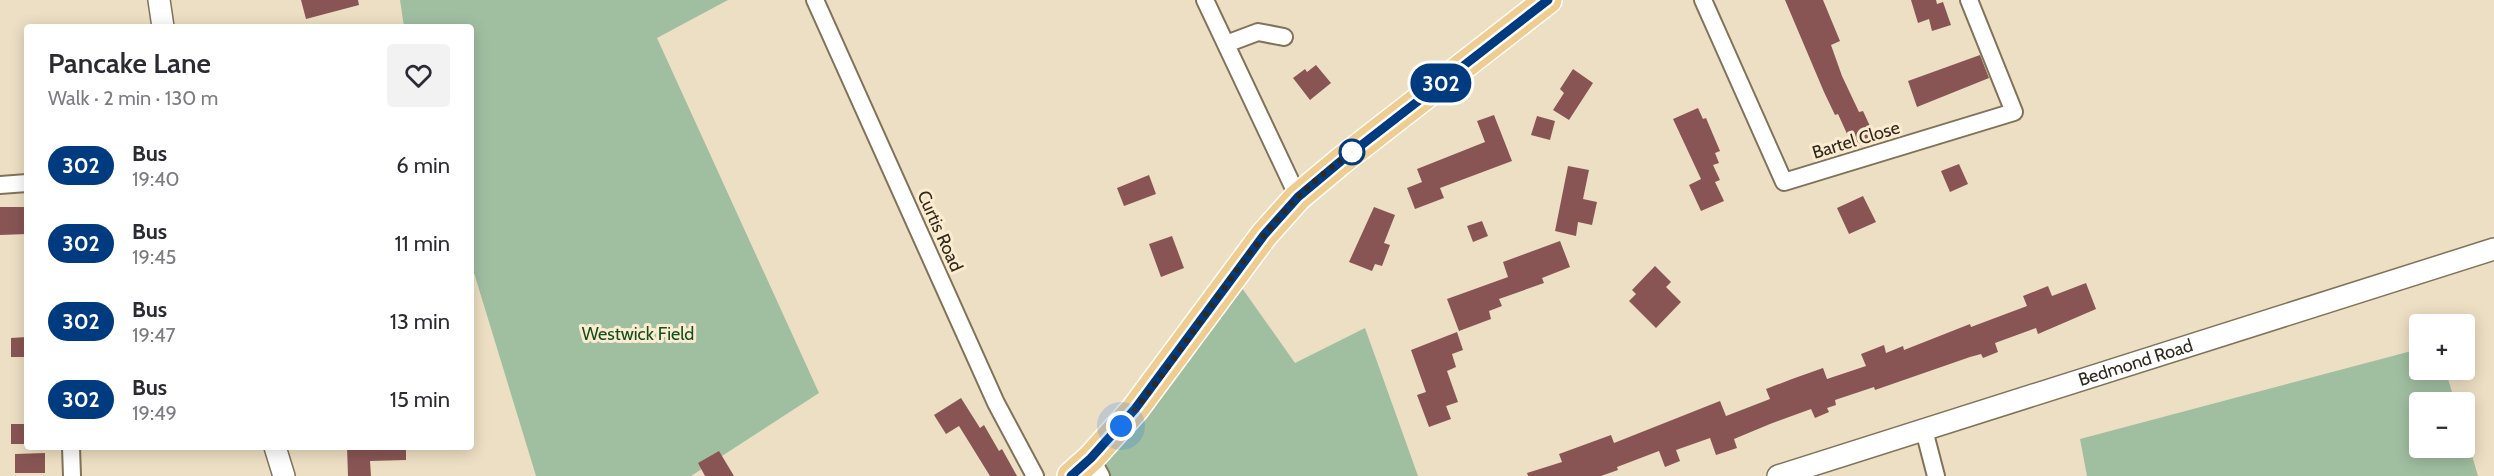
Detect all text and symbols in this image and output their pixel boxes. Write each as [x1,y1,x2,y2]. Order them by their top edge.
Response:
button: heart [387,44,450,107]
text: Pancake Lane [48,46,211,80]
line badge: 302 [1406,64,1476,103]
text: 302 [1422,71,1460,96]
text: Walk · 2 min · 130 m [48,86,218,110]
street label: Bartel Close [1810,116,1902,164]
unlabelled marker [1339,139,1365,165]
text: Bus [132,140,167,167]
text: 6 min [396,152,450,179]
text: 302 [62,153,100,178]
text: 19:40 [132,167,180,191]
street label: Curtis Road [912,187,968,275]
text: Bus [132,218,167,245]
text: 11 min [394,230,450,257]
text: 302 [62,231,100,256]
text: 19:45 [132,245,176,269]
text: Bus [132,296,167,323]
text: 13 min [390,308,450,335]
text: 302 [62,309,100,334]
map controls [2409,314,2475,458]
button: + [2409,314,2475,380]
text: 19:47 [132,323,176,347]
park label: Westwick Field [582,323,694,345]
street label: Bedmond Road [2075,334,2195,391]
text: Bus [132,374,167,401]
text: 15 min [390,386,450,413]
text: 302 [62,387,100,412]
button: − [2409,392,2475,458]
text: 19:49 [132,401,177,425]
your location [1106,411,1136,441]

